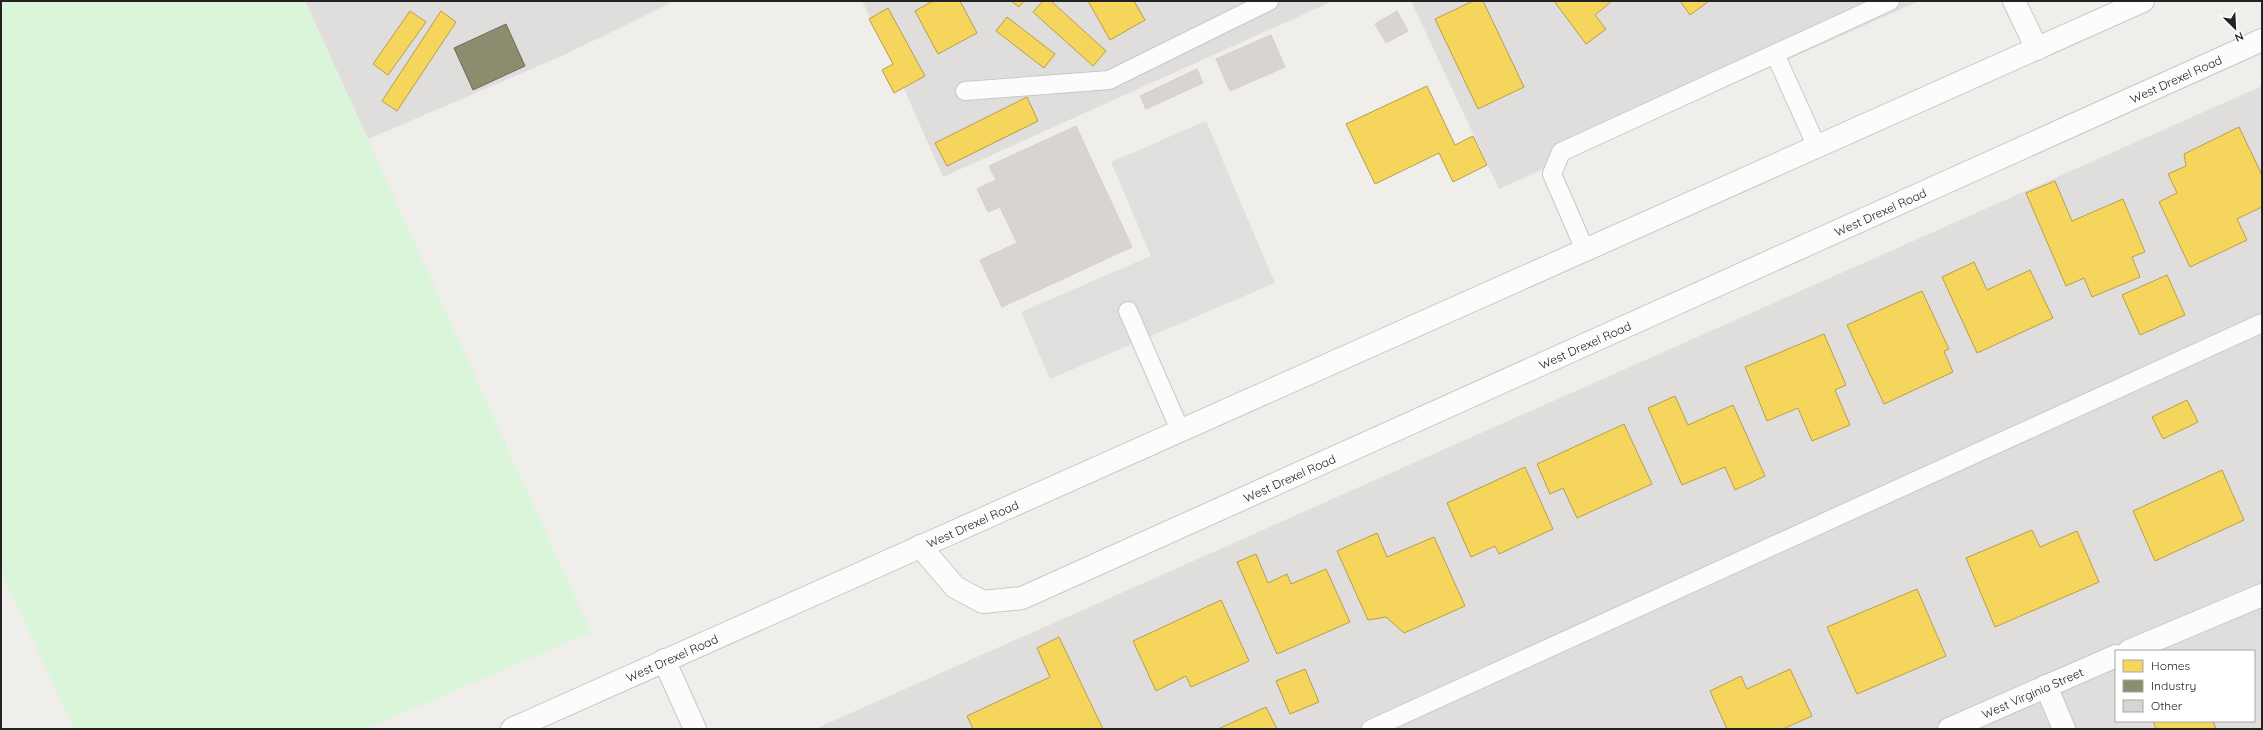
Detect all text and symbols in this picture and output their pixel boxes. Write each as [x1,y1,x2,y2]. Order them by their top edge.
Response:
north arrow [2215,8,2255,48]
text: N [2233,29,2246,45]
street label: West Drexel Road [2127,52,2224,106]
street label: West Drexel Road [1832,185,1929,239]
street label: West Drexel Road [1536,318,1633,372]
street label: West Drexel Road [1241,451,1338,505]
street label: West Drexel Road [924,497,1021,551]
street label: West Drexel Road [623,631,720,685]
legend [2115,650,2255,722]
text: Homes [2151,658,2191,673]
street label: West Virginia Street [1979,664,2085,721]
text: Industry [2151,678,2196,693]
text: Other [2151,698,2183,713]

